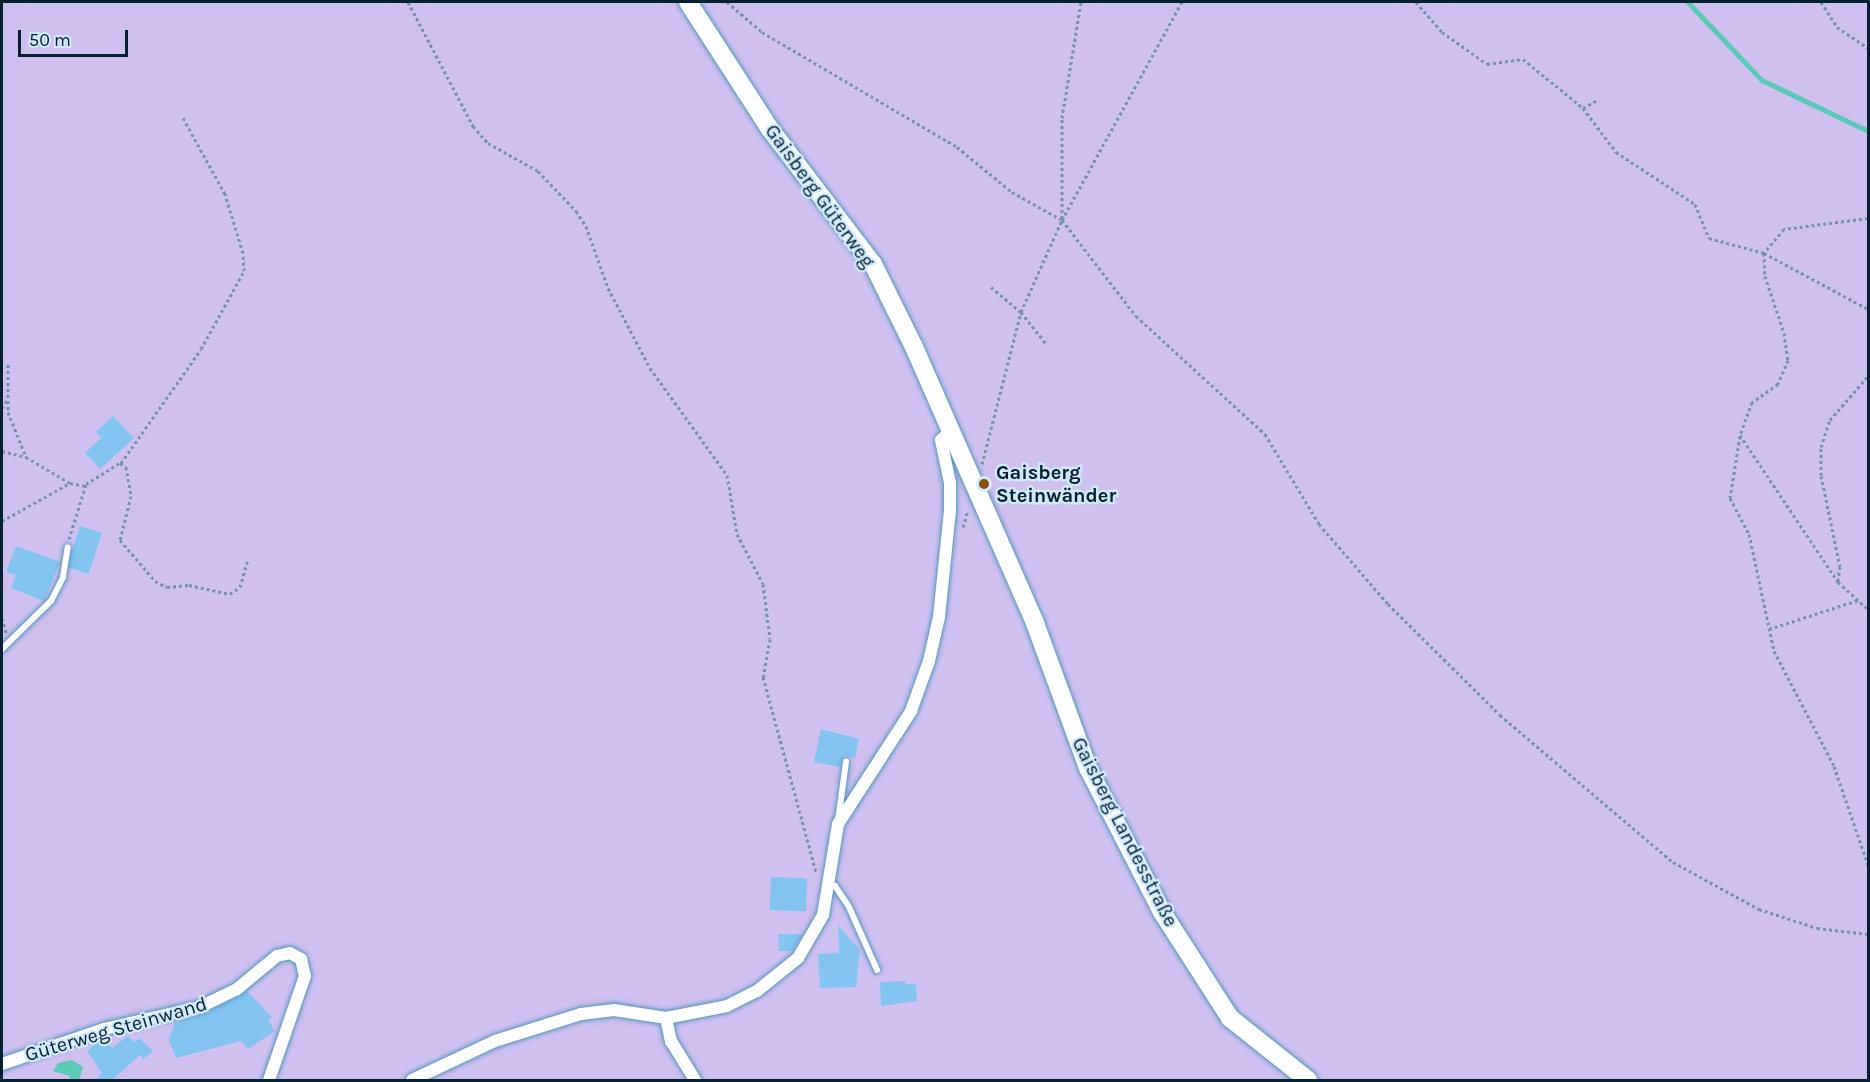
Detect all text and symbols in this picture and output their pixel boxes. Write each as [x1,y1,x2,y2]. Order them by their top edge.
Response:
scale bar [21,18,130,56]
text: 50 m [29,29,71,51]
street label: Gaisberg Güterweg [760,120,880,272]
place label: Gaisberg Steinwänder [996,460,1116,507]
marker: Gaisberg Steinwänder [977,477,991,491]
street label: Gaisberg Landesstraße [1067,733,1183,931]
street label: Güterweg Steinwand [22,992,210,1066]

